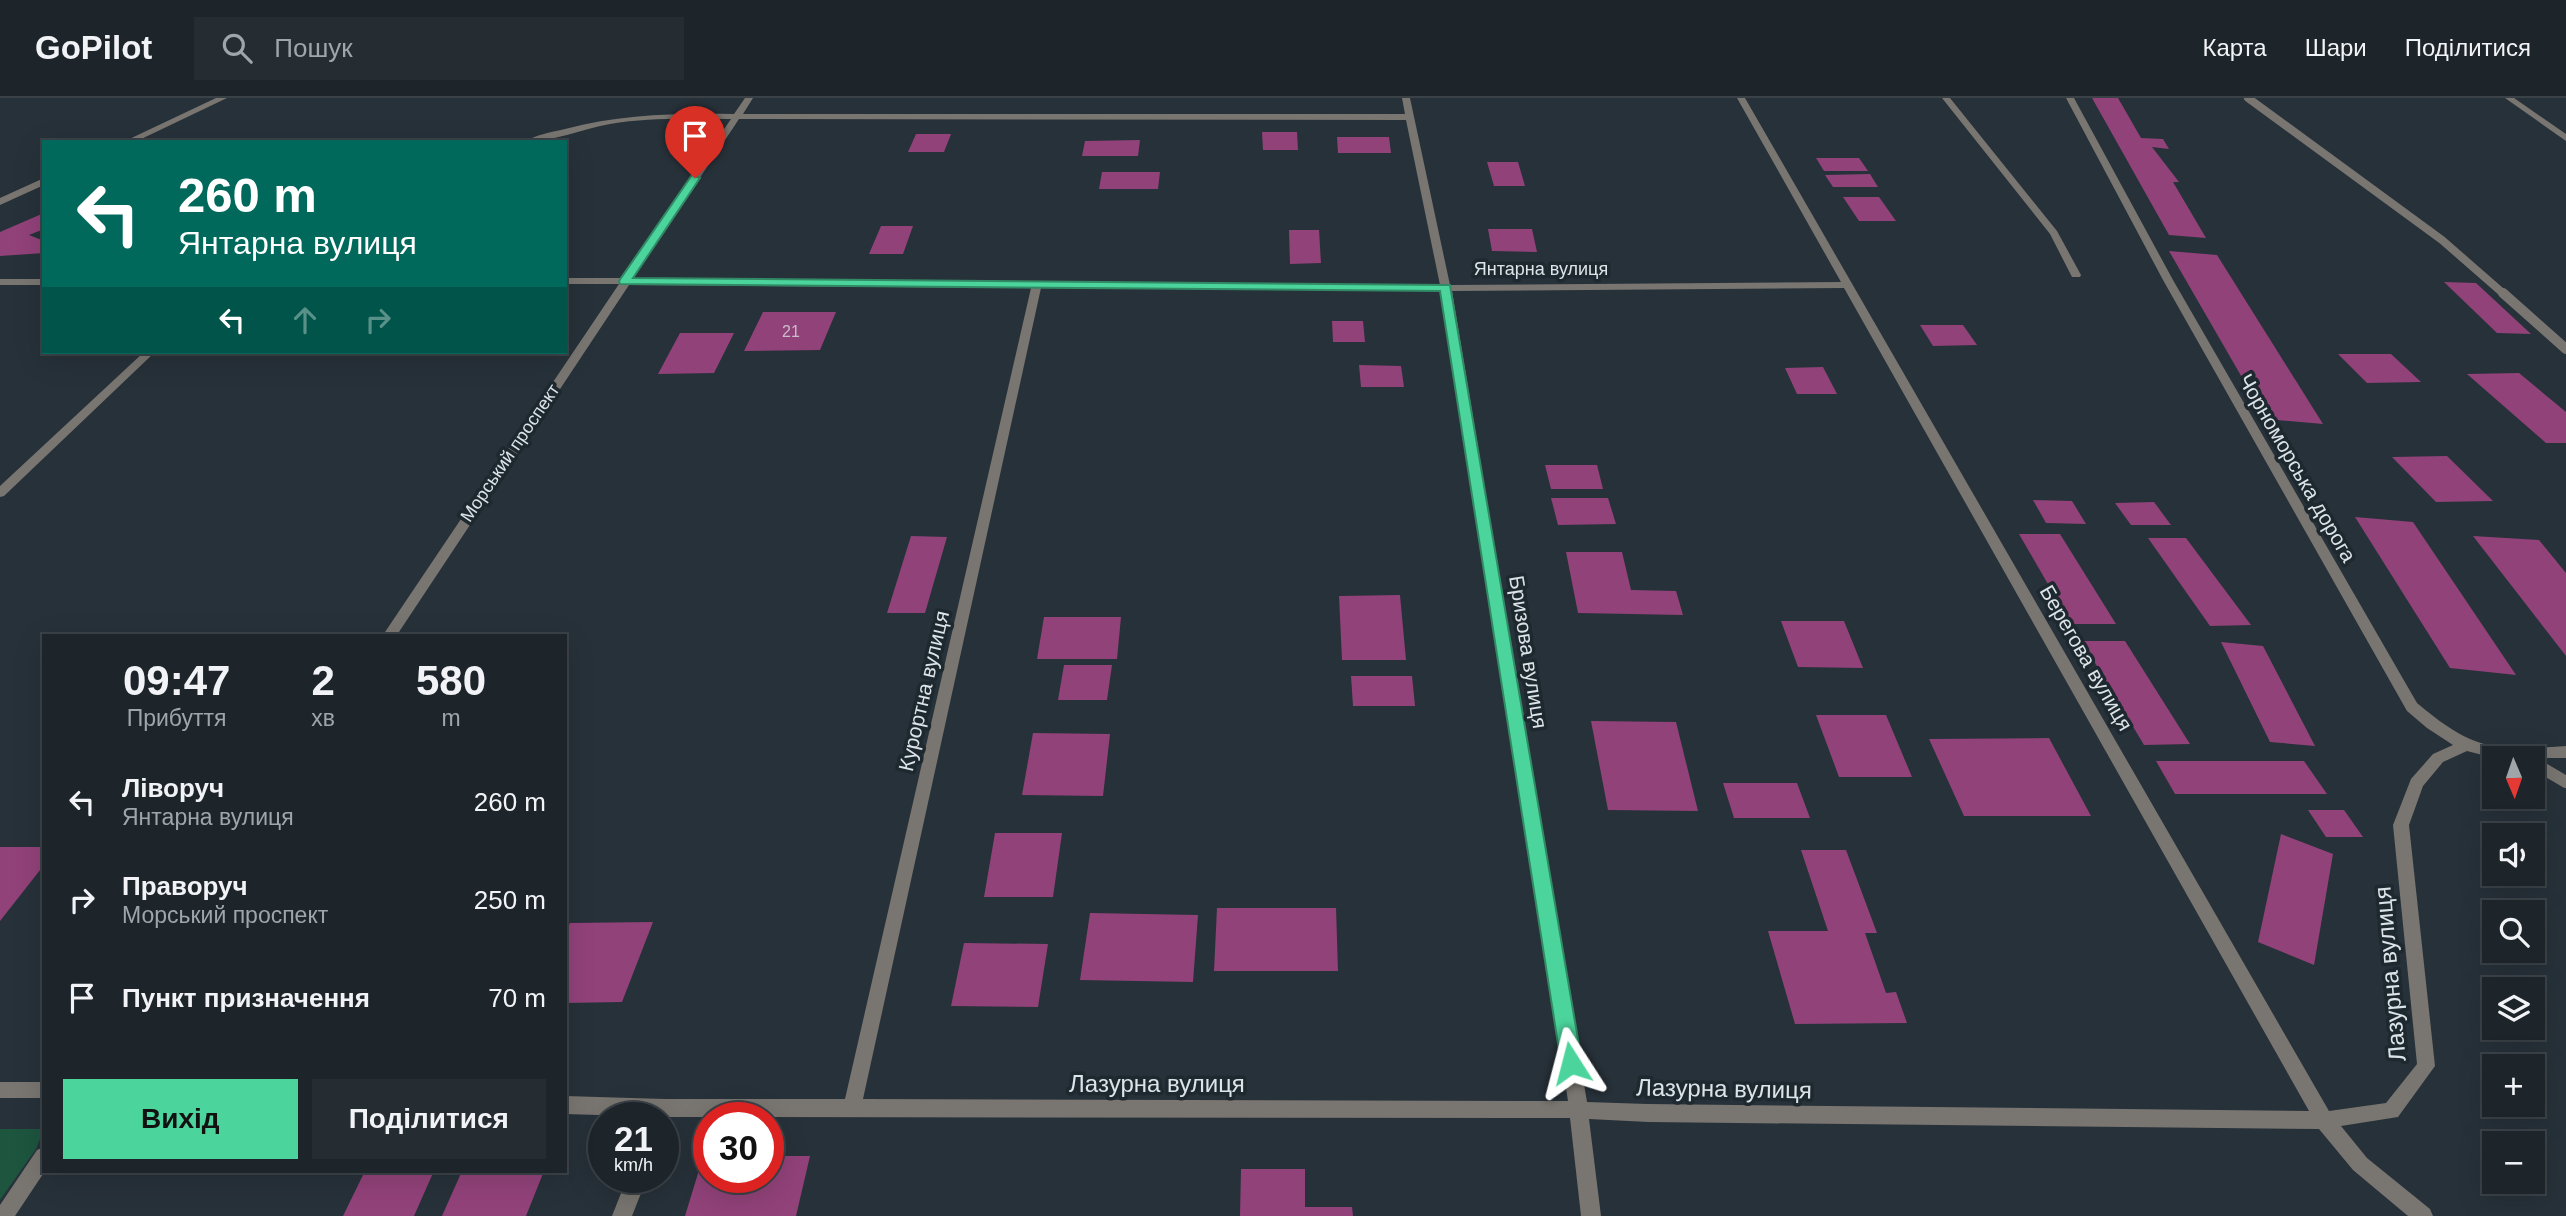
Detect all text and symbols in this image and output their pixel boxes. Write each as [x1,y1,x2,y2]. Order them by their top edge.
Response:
search box [194,17,684,80]
text: GoPilot [35,29,152,66]
icon: search [218,29,256,67]
text: Пошук [274,33,353,63]
text: Карта [2202,34,2267,61]
text: Шари [2305,34,2367,61]
text: Поділитися [2405,34,2531,61]
pin [665,106,725,178]
icon: arrive [676,117,714,155]
icon: left [63,168,154,259]
text: 260 m [178,168,317,222]
text: Янтарна вулиця [178,225,417,261]
street label: Янтарна вулиця [1474,259,1608,279]
icon: left [213,301,251,339]
icon: ahead [286,301,324,339]
icon: right [359,301,397,339]
house number: 21 [782,323,800,340]
street label: Чорноморська дорога [2234,370,2361,566]
street label: Морський проспект [457,380,563,526]
street label: Бризова вулиця [1505,574,1552,730]
street label: Берегова вулиця [2035,581,2137,735]
street label: Курортна вулиця [894,608,953,773]
text: 09:47 [123,657,230,704]
text: 2 [311,657,335,704]
text: 580 [416,657,486,704]
text: Прибуття [127,705,227,731]
text: хв [311,705,335,731]
text: m [441,705,461,731]
north arrow [2482,746,2544,808]
map controls [2482,746,2545,1194]
text: Ліворуч [122,773,224,803]
icon: left [63,783,101,821]
text: 260 m [474,787,546,817]
text: Янтарна вулиця [122,804,294,830]
button: sound [2482,823,2545,886]
text: Праворуч [122,871,248,901]
icon: right [63,881,101,919]
text: 250 m [474,885,546,915]
street label: Лазурна вулиця [2368,885,2411,1063]
button: search [2482,900,2545,963]
text: Морський проспект [122,902,328,928]
button: layers [2482,977,2545,1040]
icon: arrive [63,979,101,1017]
text: Пункт призначення [122,983,370,1013]
text: 70 m [488,983,546,1013]
position arrow [1534,1026,1608,1100]
button: + [2482,1054,2545,1117]
street label: Лазурна вулиця [1069,1070,1245,1097]
street label: Лазурна вулиця [1636,1073,1812,1104]
button: Вихід [63,1079,298,1159]
button: Поділитися [312,1079,546,1159]
speed limit sign: 30 [693,1102,784,1193]
text: 21 [614,1119,653,1158]
button: − [2482,1131,2545,1194]
text: km/h [614,1155,653,1175]

